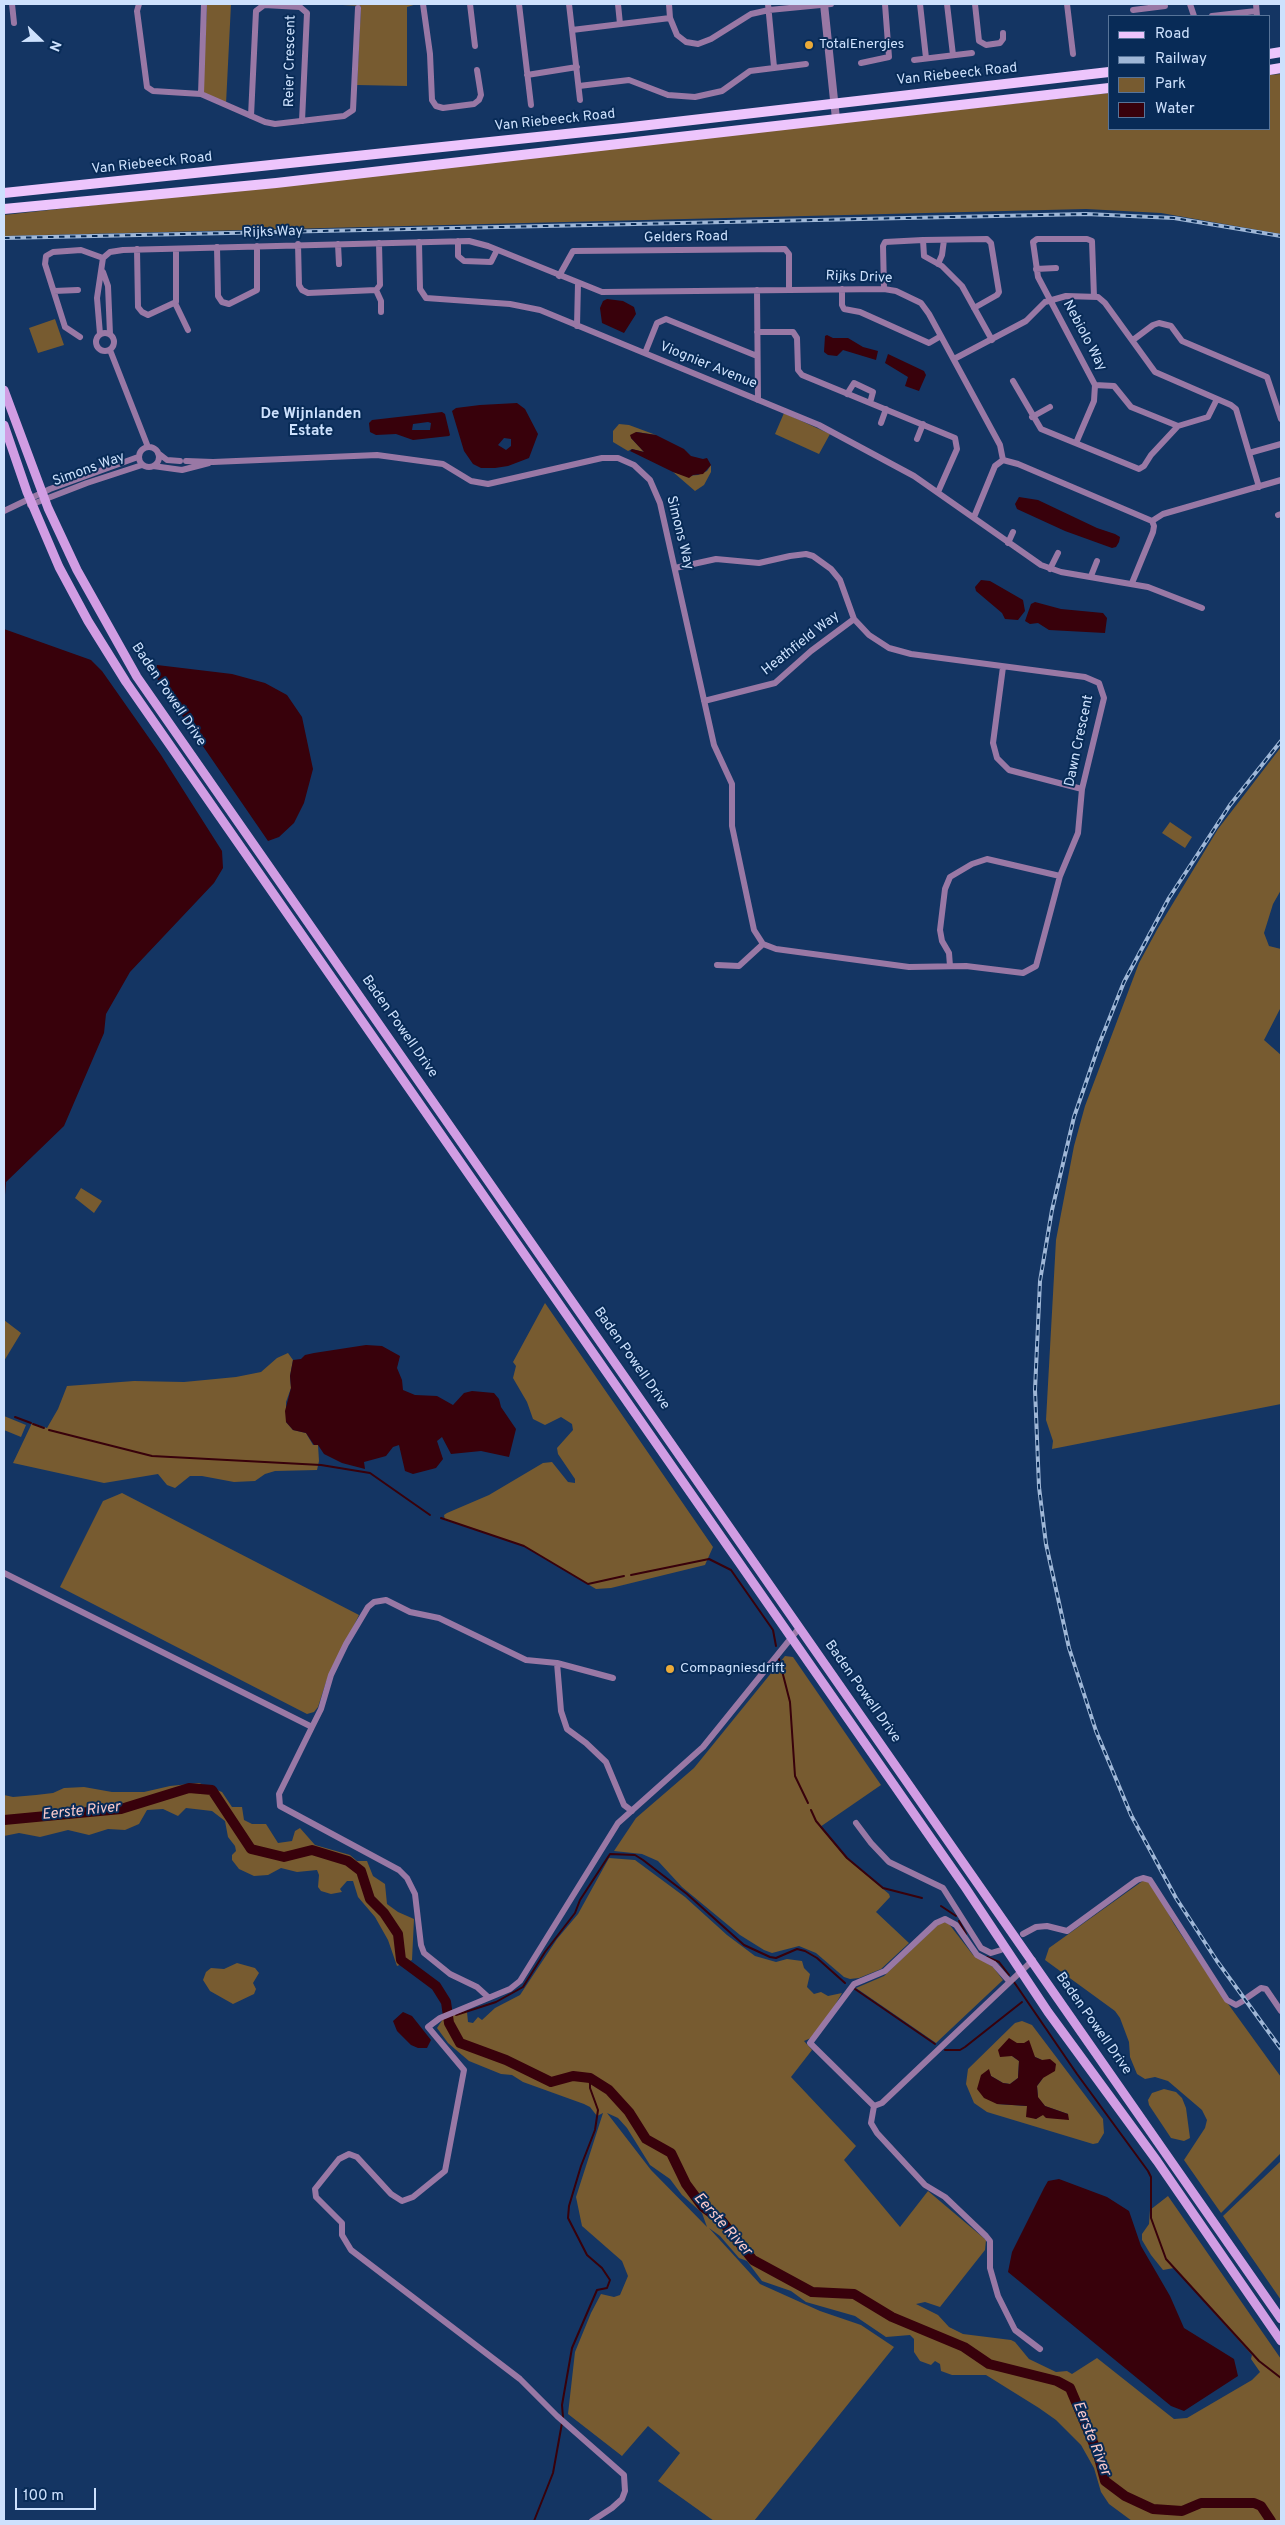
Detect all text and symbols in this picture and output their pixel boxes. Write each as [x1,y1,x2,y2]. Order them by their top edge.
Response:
north arrow [15,15,65,65]
street label: Reier Crescent [282,15,300,107]
legend [1108,15,1270,130]
text: Road [1155,25,1190,44]
place label: TotalEnergies [819,37,904,53]
text: N [45,38,64,54]
marker: TotalEnergies [803,39,815,51]
text: Railway [1155,50,1207,69]
street label: Van Riebeeck Road [896,60,1018,90]
text: Park [1155,75,1186,94]
text: Water [1155,100,1194,119]
street label: Van Riebeeck Road [494,106,616,136]
street label: Van Riebeeck Road [91,149,213,179]
street label: Rijks Way [243,224,303,242]
street label: Gelders Road [644,229,728,247]
street label: Rijks Drive [825,268,893,288]
street label: Nebiolo Way [1058,298,1110,374]
street label: Viognier Avenue [657,339,759,393]
district label: De Wijnlanden Estate [261,406,361,441]
street label: Simons Way [51,449,127,491]
street label: Simons Way [662,494,696,572]
street label: Heathfield Way [759,608,843,680]
street label: Baden Powell Drive [127,640,209,750]
street label: Dawn Crescent [1062,694,1098,788]
street label: Baden Powell Drive [357,972,441,1082]
street label: Baden Powell Drive [589,1304,673,1414]
street label: Baden Powell Drive [820,1637,904,1747]
place label: Compagniesdrift [680,1661,785,1677]
marker: Compagniesdrift [664,1663,676,1675]
water label: Eerste River [41,1799,121,1825]
street label: Baden Powell Drive [1051,1969,1135,2079]
water label: Eerste River [689,2190,755,2260]
water label: Eerste River [1068,2399,1114,2479]
scale bar [18,2478,99,2510]
text: 100 m [23,2487,64,2506]

